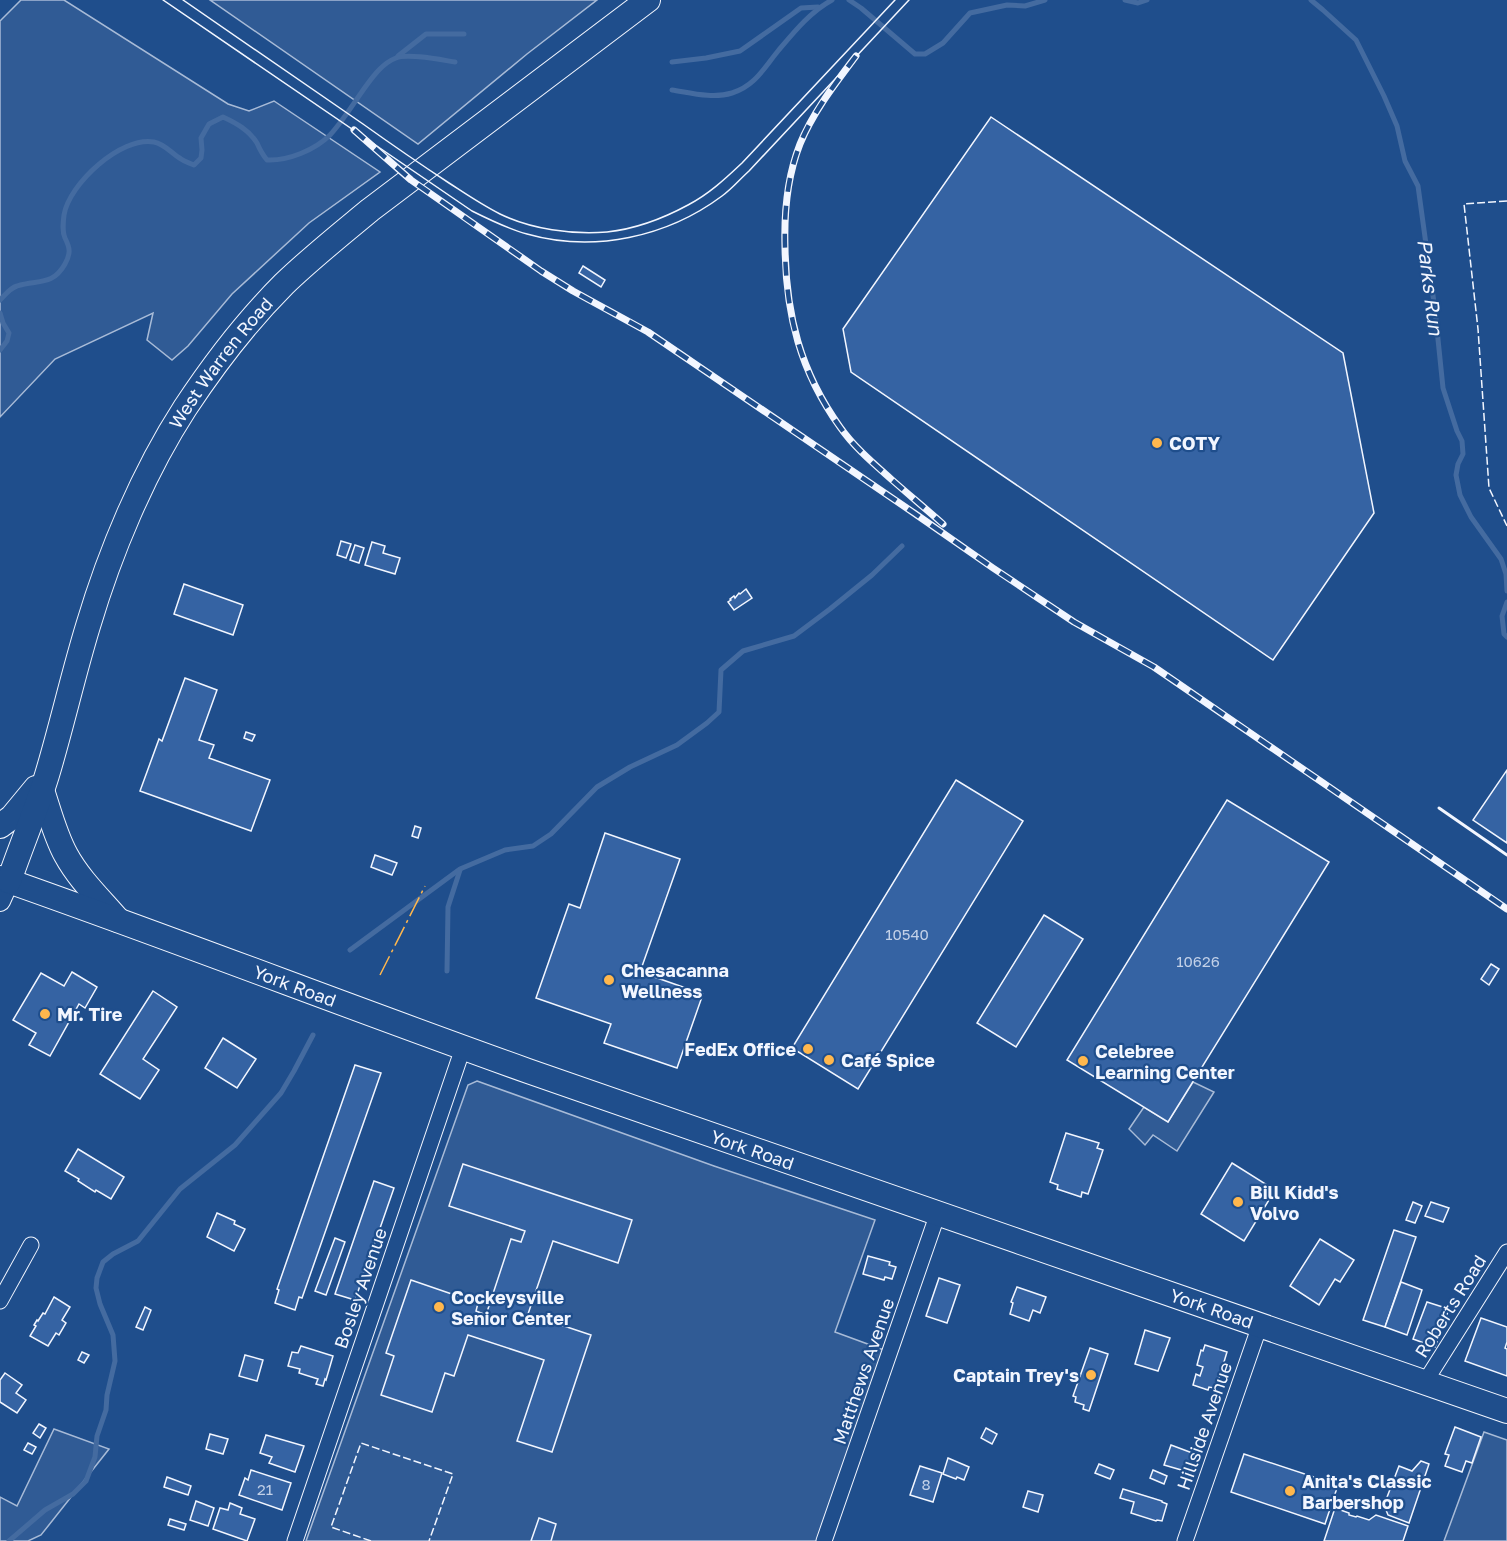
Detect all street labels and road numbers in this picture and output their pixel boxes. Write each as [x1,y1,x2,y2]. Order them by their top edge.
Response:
street label: West Warren Road [164,292,277,432]
street label: York Road [250,960,339,1011]
street label: York Road [708,1125,797,1174]
street label: Bosley Avenue [329,1225,391,1351]
street label: Roberts Road [1410,1251,1490,1361]
street label: York Road [1167,1284,1256,1333]
street label: Matthews Avenue [828,1295,898,1447]
street label: Hillside Avenue [1172,1359,1236,1493]

